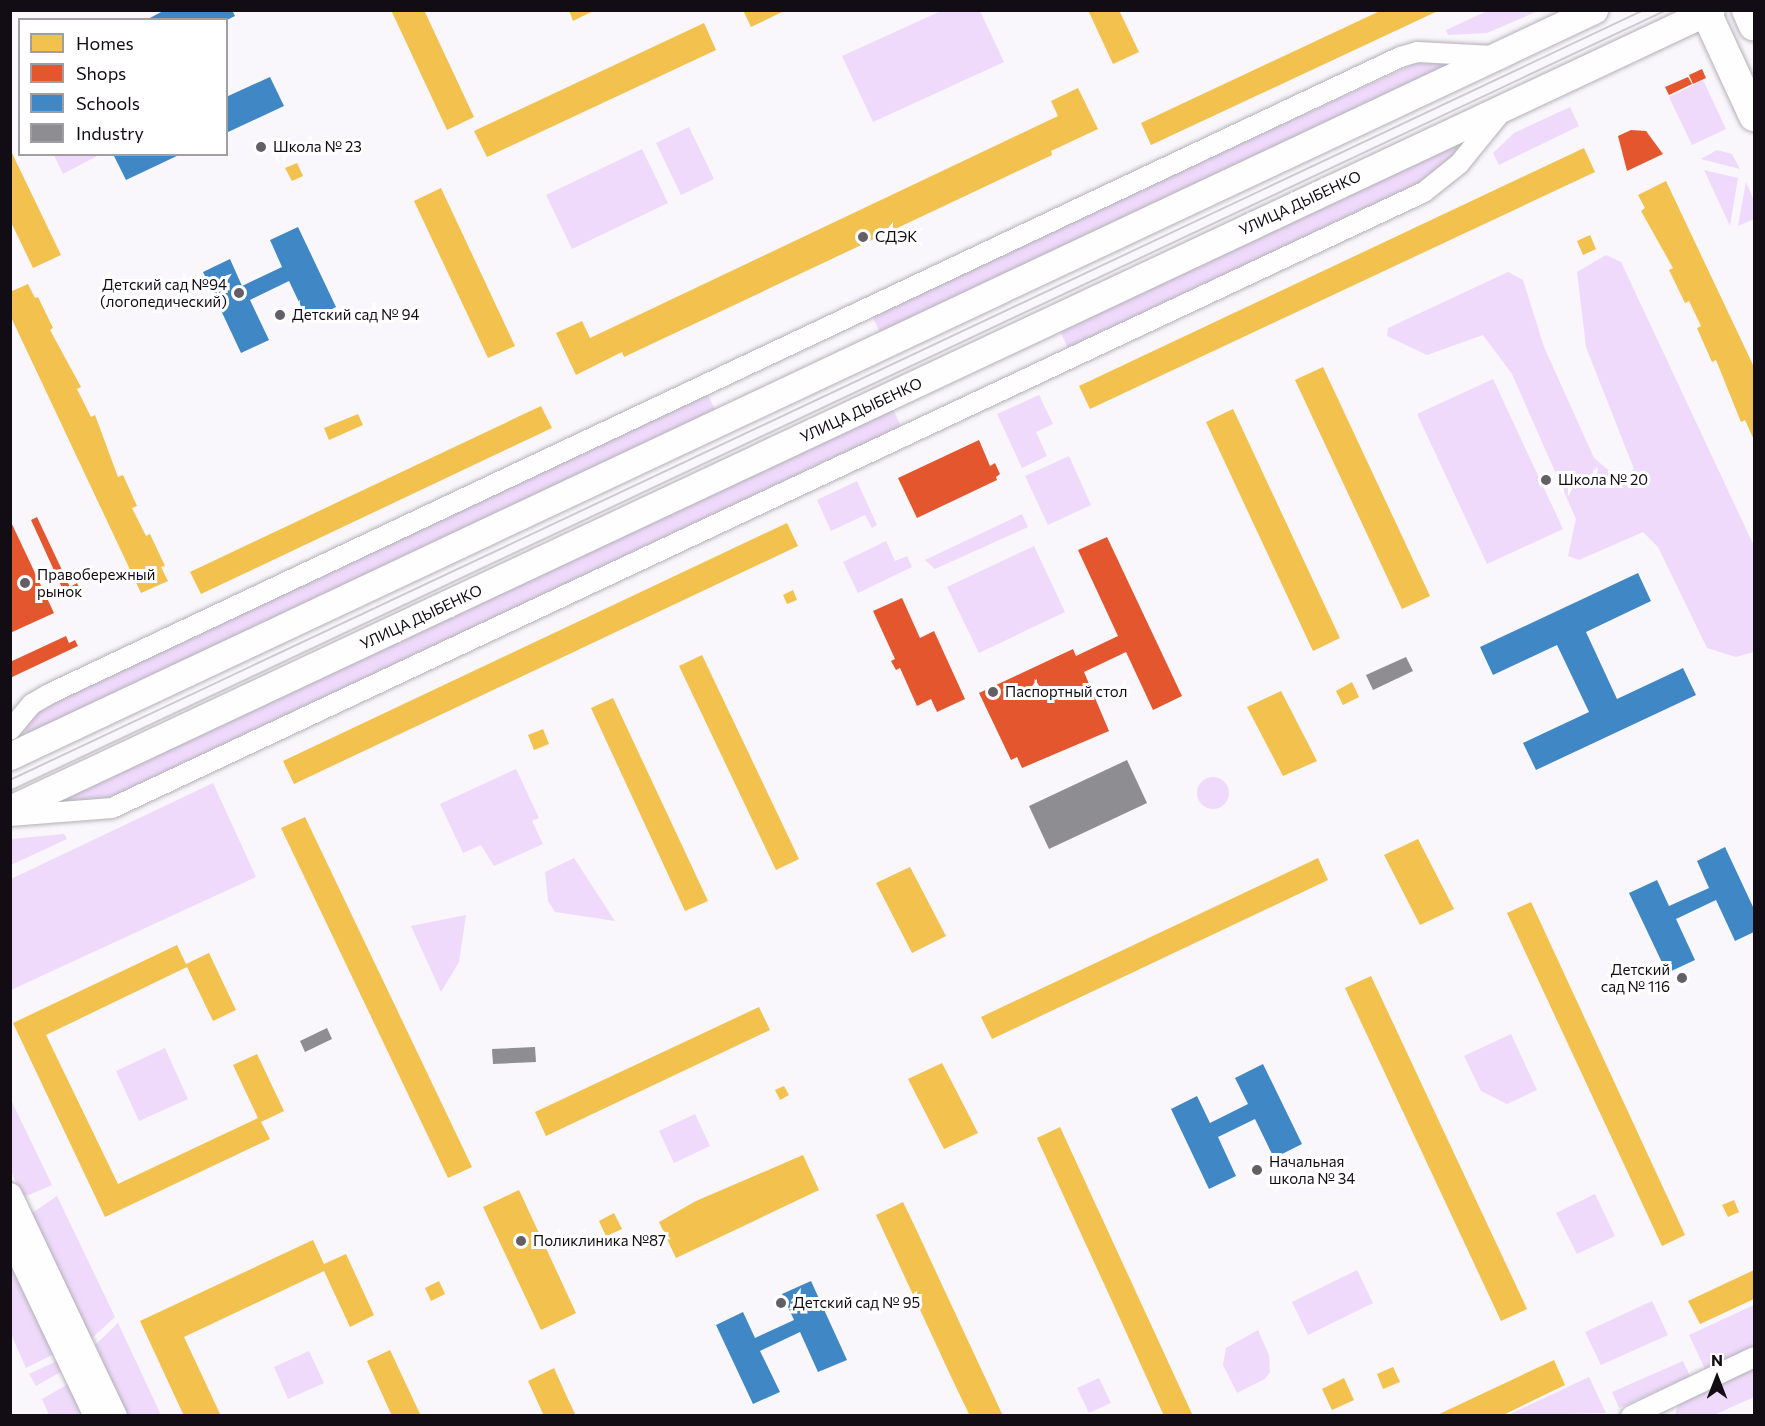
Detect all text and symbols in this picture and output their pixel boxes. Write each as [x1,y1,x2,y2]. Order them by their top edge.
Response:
legend [18,18,228,156]
text: Homes [76,32,134,54]
text: Shops [76,62,126,84]
text: Schools [76,92,140,114]
text: Industry [76,122,144,144]
place label: Школа № 23 [273,138,362,156]
marker: Школа № 23 [254,140,268,154]
street label: УЛИЦА ДЫБЕНКО [1236,167,1364,239]
place label: СДЭК [875,228,917,246]
marker: СДЭК [856,230,870,244]
place label: Детский сад №94 (логопедический) [100,275,227,310]
marker: Детский сад №94 (логопедический) [232,286,246,300]
place label: Детский сад № 94 [292,306,420,324]
marker: Детский сад № 94 [273,308,287,322]
street label: УЛИЦА ДЫБЕНКО [797,374,925,446]
place label: Школа № 20 [1558,471,1648,489]
marker: Школа № 20 [1539,473,1553,487]
place label: Правобережный рынок [37,565,155,600]
marker: Правобережный рынок [18,576,32,590]
street label: УЛИЦА ДЫБЕНКО [357,581,485,653]
place label: Паспортный стол [1005,683,1127,701]
marker: Паспортный стол [986,685,1000,699]
place label: Детский сад № 116 [1601,960,1670,995]
marker: Детский сад № 116 [1675,971,1689,985]
place label: Начальная школа № 34 [1269,1152,1355,1187]
marker: Начальная школа № 34 [1250,1163,1264,1177]
place label: Поликлиника №87 [533,1232,666,1250]
marker: Поликлиника №87 [514,1234,528,1248]
place label: Детский сад № 95 [793,1294,920,1312]
marker: Детский сад № 95 [774,1296,788,1310]
north arrow [1687,1348,1747,1408]
text: N [1711,1350,1723,1369]

